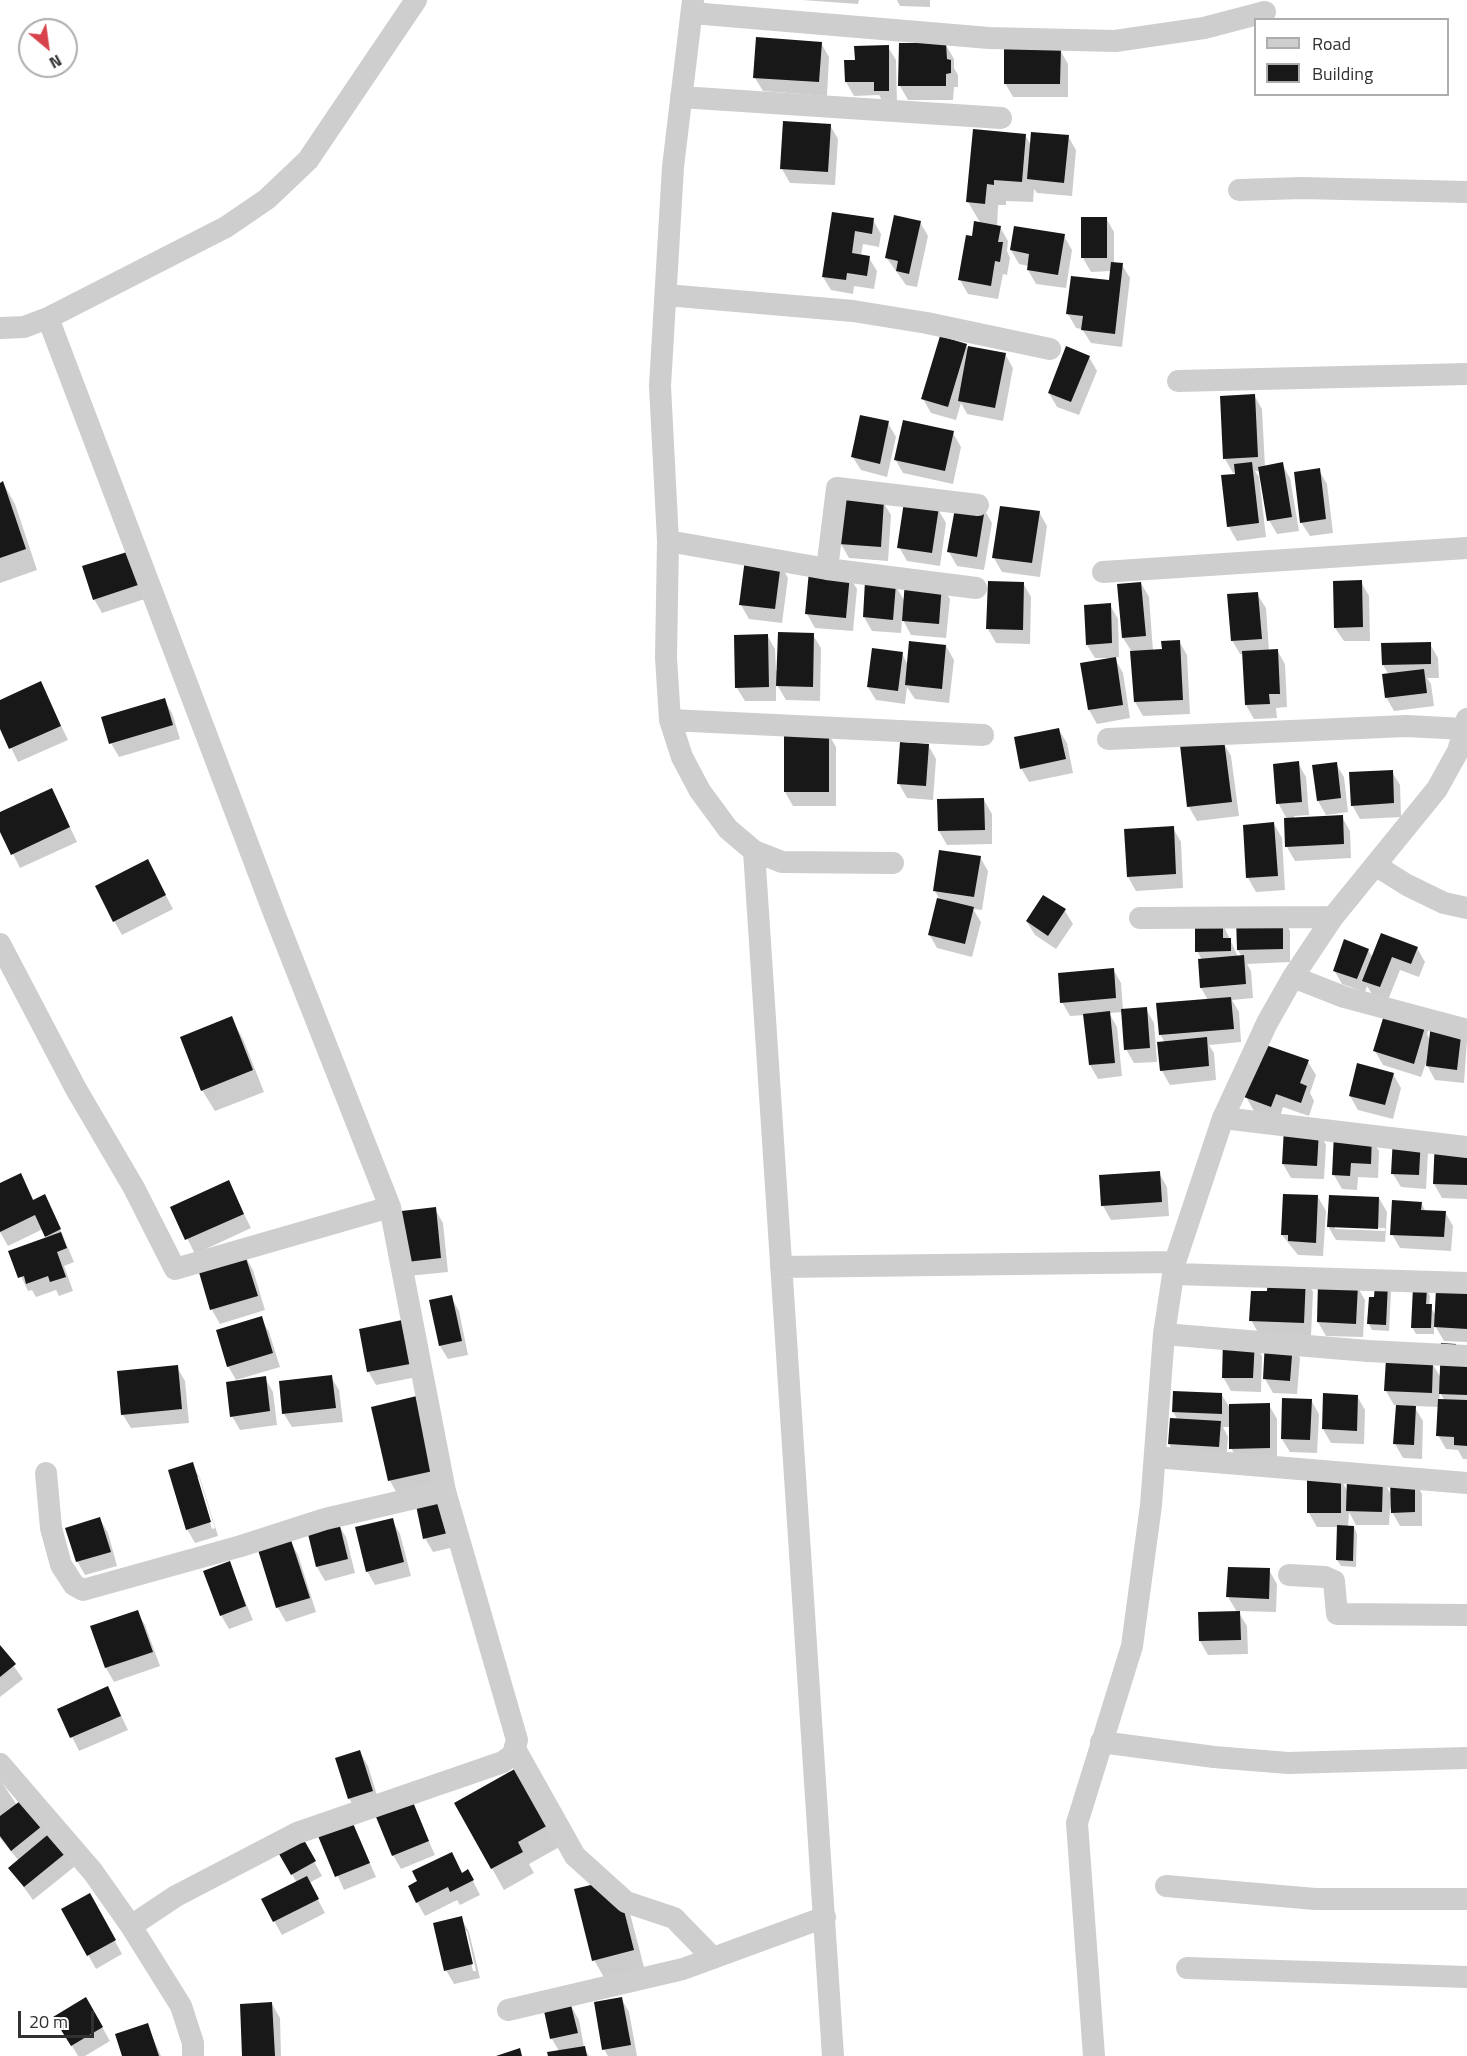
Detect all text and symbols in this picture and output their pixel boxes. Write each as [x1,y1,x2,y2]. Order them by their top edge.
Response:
north arrow [18,18,78,78]
legend [1254,18,1449,96]
text: Road [1312,30,1351,57]
text: N [45,49,66,75]
text: Building [1312,60,1373,87]
scale bar [21,1999,98,2037]
text: 20 m [29,2008,68,2035]

